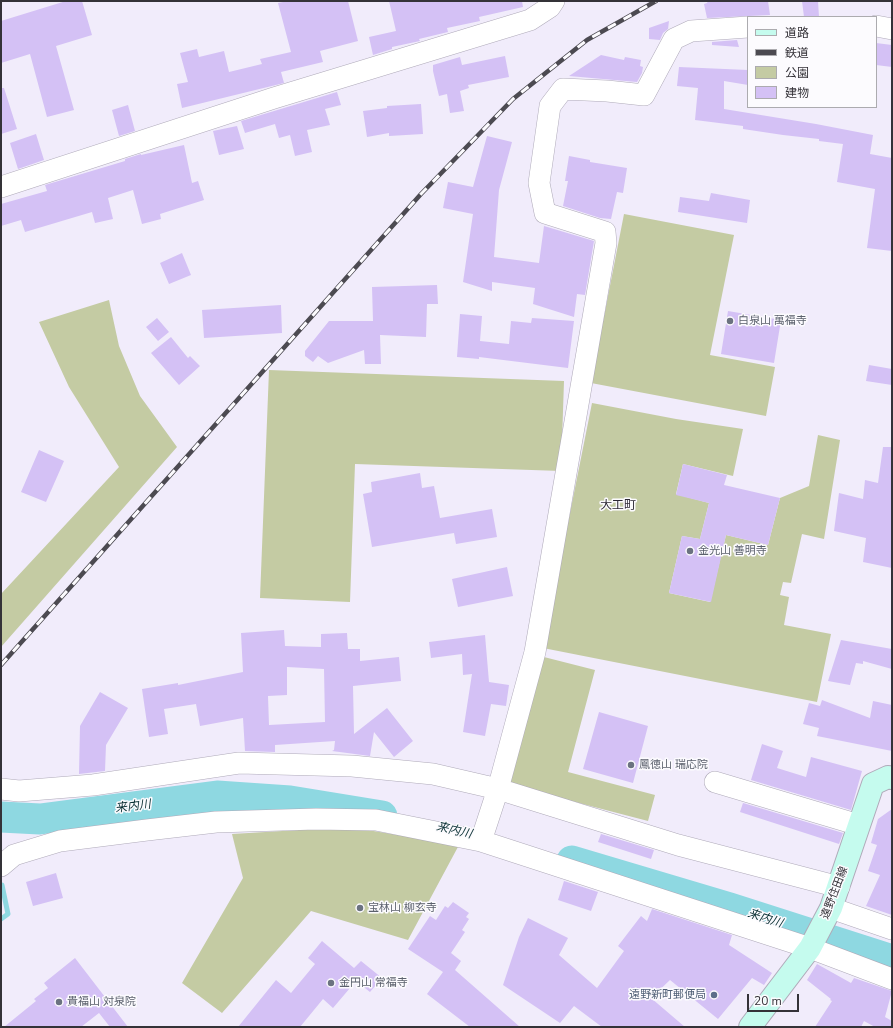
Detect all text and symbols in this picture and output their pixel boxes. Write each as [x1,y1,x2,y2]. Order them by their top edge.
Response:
legend [747,16,877,108]
text: 道路 [785,25,809,41]
text: 鉄道 [785,45,809,61]
text: 公園 [785,65,809,81]
text: 建物 [785,85,809,101]
place label: 白泉山 萬福寺 [738,314,807,328]
marker: 白泉山 萬福寺 [725,316,735,326]
district label: 大工町 [600,499,636,513]
place label: 金光山 善明寺 [698,544,767,558]
marker: 金光山 善明寺 [685,546,695,556]
place label: 鳳徳山 瑞応院 [639,758,708,772]
marker: 鳳徳山 瑞応院 [626,760,636,770]
water label: 来内川 [114,798,152,816]
water label: 来内川 [435,820,473,842]
street label: 遠野住田線 [819,865,851,921]
place label: 宝林山 柳玄寺 [368,901,437,915]
marker: 宝林山 柳玄寺 [355,903,365,913]
water label: 来内川 [746,907,784,931]
place label: 金円山 常福寺 [339,976,408,990]
marker: 金円山 常福寺 [326,978,336,988]
scale bar [749,986,801,1012]
place label: 遠野新町郵便局 [629,988,706,1002]
marker: 遠野新町郵便局 [709,990,719,1000]
text: 20 m [754,993,782,1009]
place label: 貴福山 対泉院 [67,995,136,1009]
marker: 貴福山 対泉院 [54,997,64,1007]

